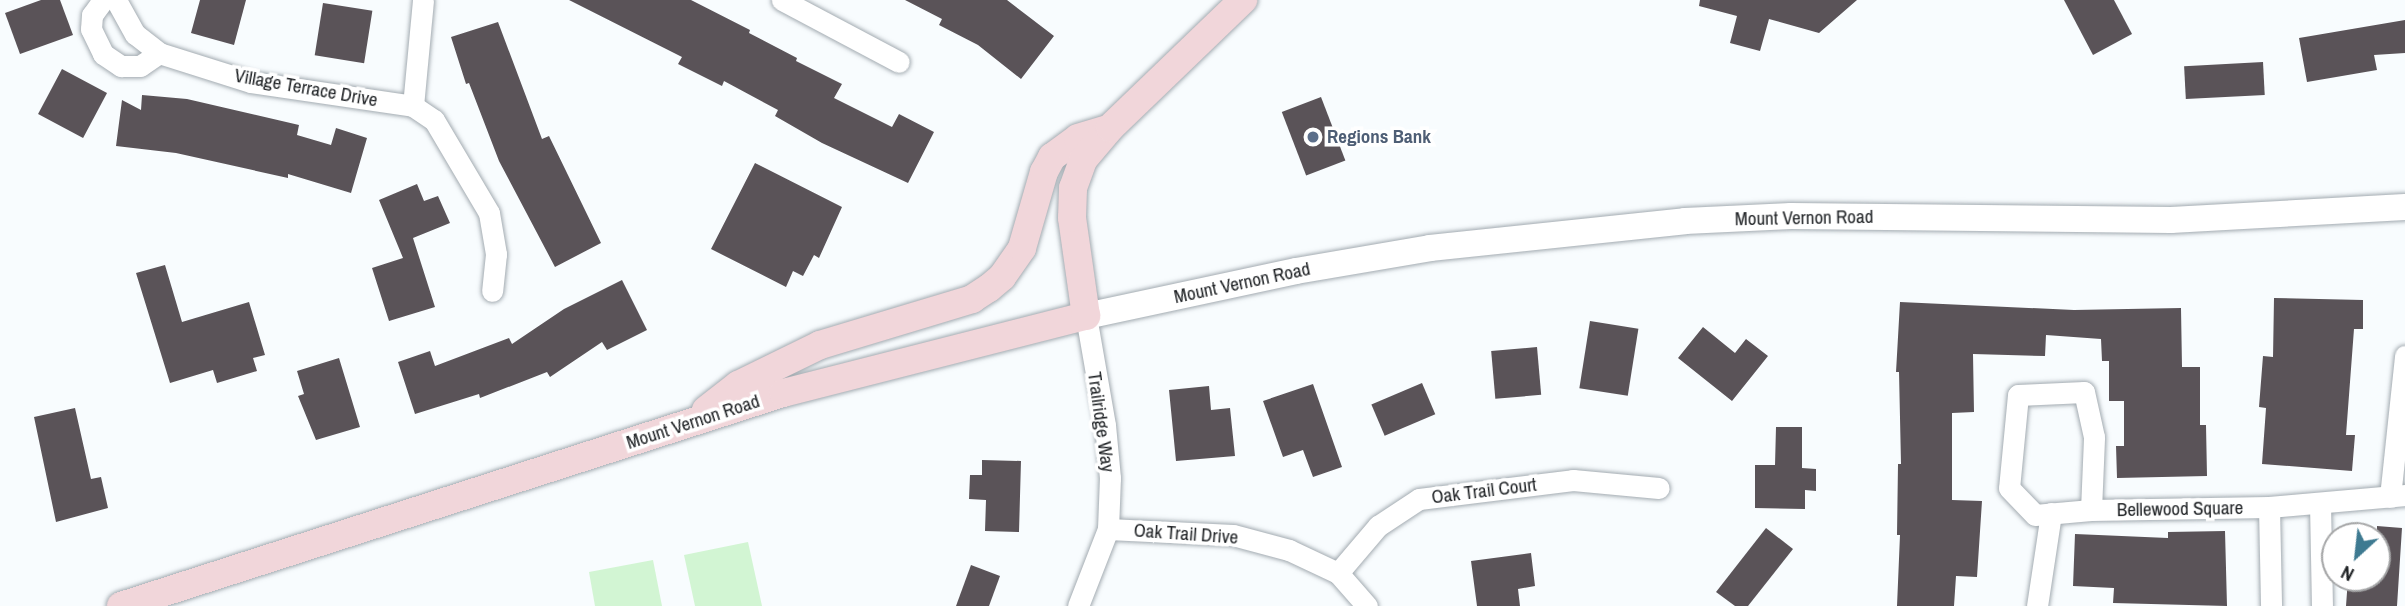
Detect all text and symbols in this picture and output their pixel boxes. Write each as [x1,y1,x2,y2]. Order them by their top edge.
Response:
street label: Village Terrace Drive [233,64,379,112]
place label: Regions Bank [1327,126,1431,148]
marker: Regions Bank [1305,129,1321,145]
street label: Mount Vernon Road [1735,205,1873,231]
street label: Mount Vernon Road [1172,257,1312,309]
street label: Trailridge Way [1083,370,1119,474]
street label: Mount Vernon Road [624,390,762,454]
street label: Oak Trail Court [1430,473,1538,509]
street label: Bellewood Square [2117,496,2243,522]
street label: Oak Trail Drive [1133,519,1239,549]
north arrow [2321,522,2391,592]
text: N [2336,560,2358,588]

